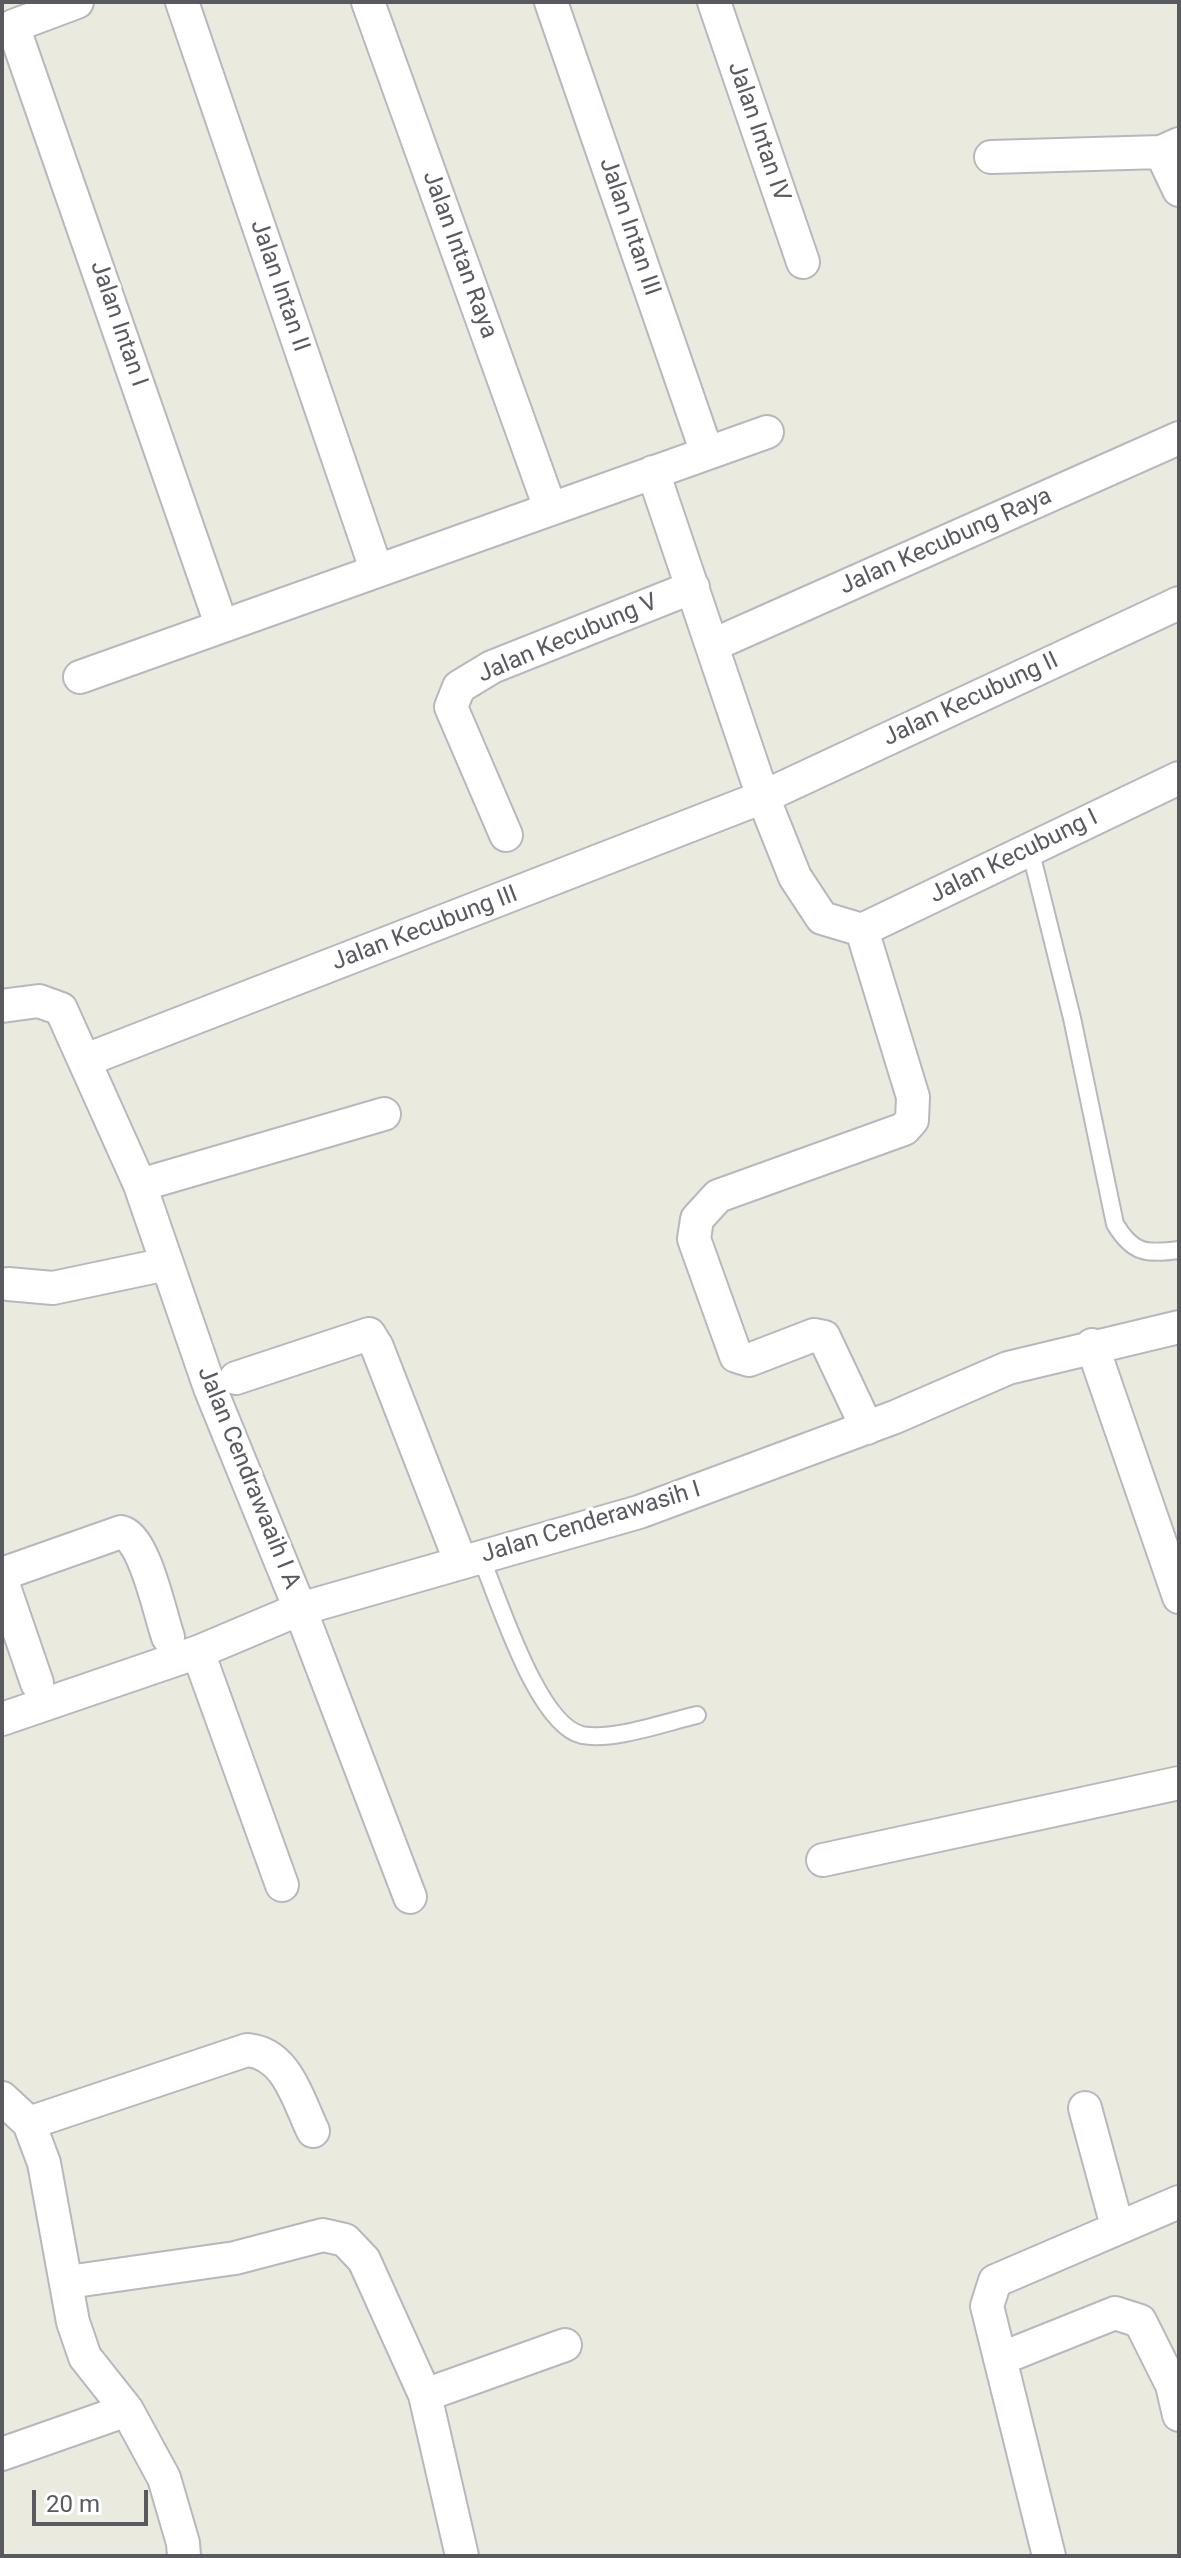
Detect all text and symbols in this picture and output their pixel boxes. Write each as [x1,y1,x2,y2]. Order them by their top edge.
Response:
street label: Jalan Intan IV [721,58,795,206]
street label: Jalan Intan III [592,154,666,300]
street label: Jalan Intan Raya [415,167,503,343]
street label: Jalan Intan II [243,216,315,356]
street label: Jalan Intan I [83,257,153,391]
street label: Jalan Kecubung Raya [836,482,1056,602]
street label: Jalan Kecubung V [474,588,662,690]
street label: Jalan Kecubung II [879,647,1063,753]
street label: Jalan Kecubung I [925,804,1103,910]
street label: Jalan Kecubung III [328,880,522,978]
street label: Jalan Cendrawaaih I A [190,1362,306,1594]
street label: Jalan Cenderawasih I [478,1476,704,1570]
scale bar [36,2474,152,2524]
text: 20 m [46,2490,100,2518]

